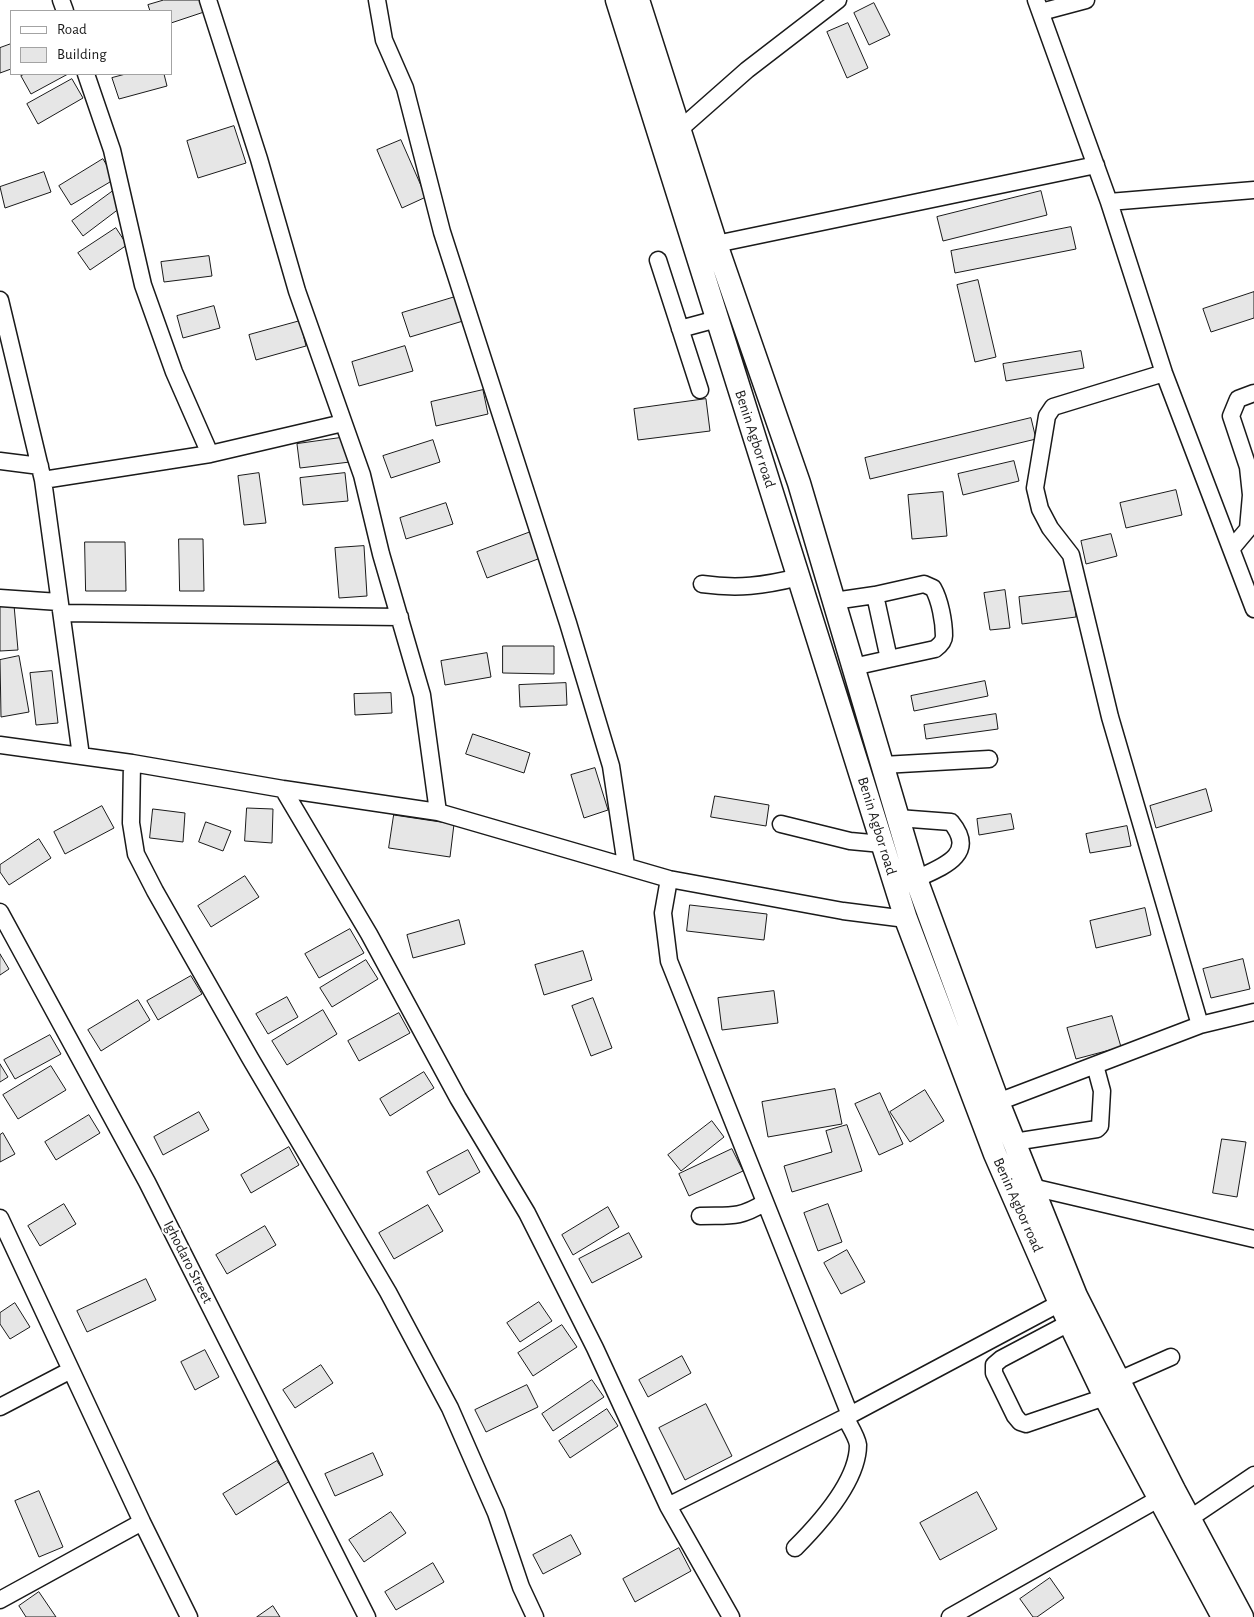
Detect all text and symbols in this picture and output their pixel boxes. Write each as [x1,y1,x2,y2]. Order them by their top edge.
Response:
legend [10,10,172,75]
text: Road [57,22,87,37]
text: Building [57,47,107,62]
street label: Benin Agbor road [731,388,779,490]
street label: Benin Agbor road [854,775,900,877]
street label: Benin Agbor road [989,1155,1047,1255]
street label: Ighodaro Street [159,1218,217,1306]

